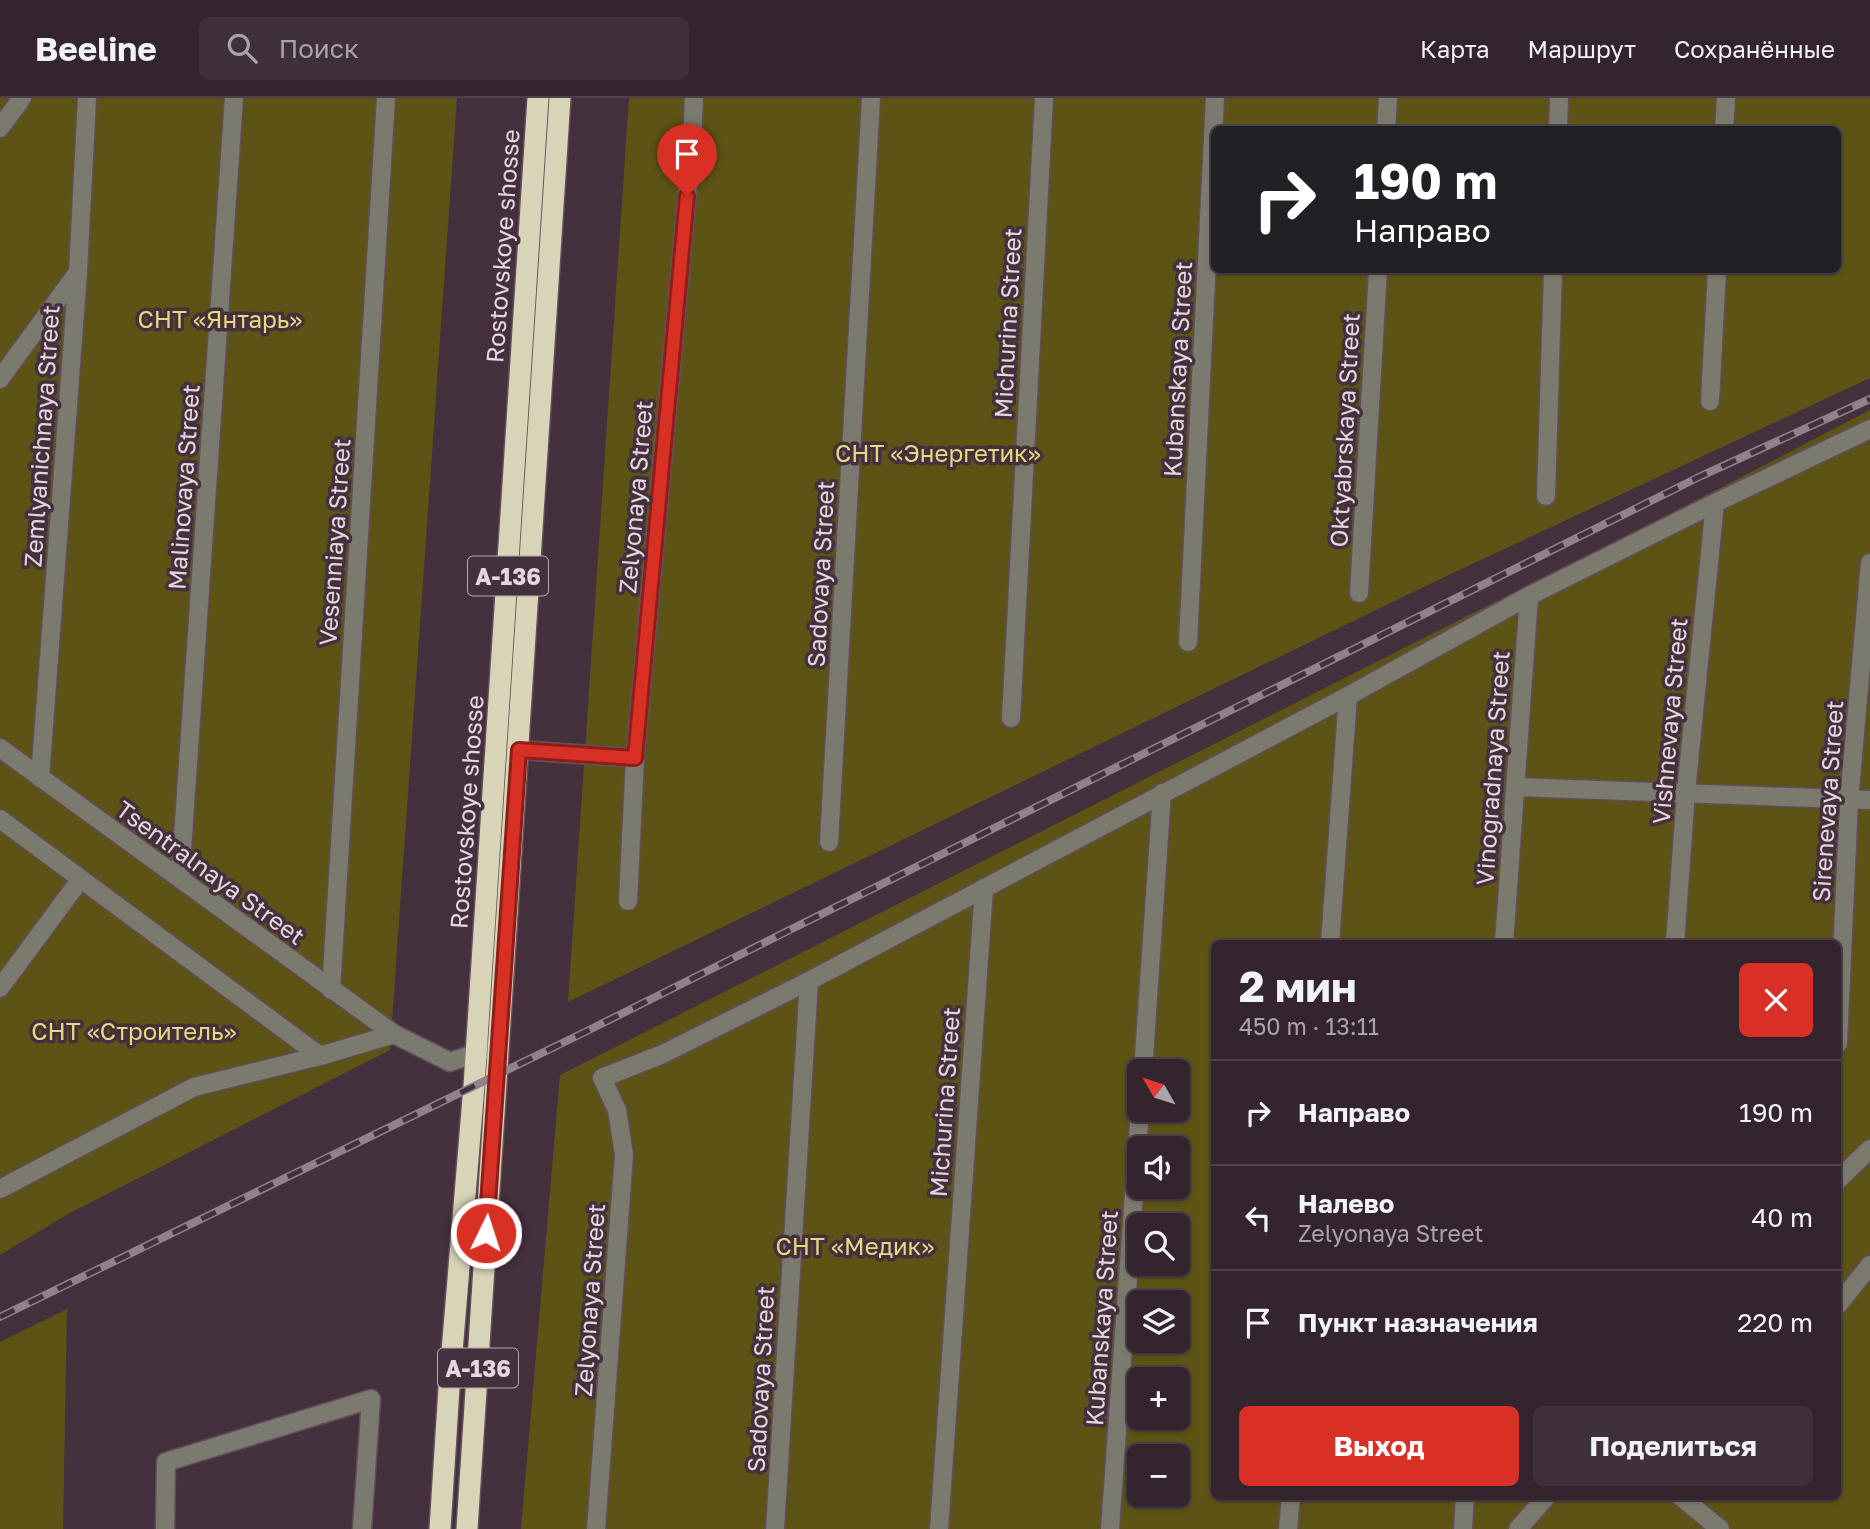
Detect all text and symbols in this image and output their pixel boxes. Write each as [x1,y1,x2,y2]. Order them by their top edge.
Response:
search box [199,17,689,80]
text: Beeline [35,29,157,68]
icon: search [223,29,261,67]
text: Поиск [279,33,359,64]
text: Карта [1420,34,1490,63]
text: Маршрут [1528,34,1636,63]
text: Сохранённые [1674,34,1835,63]
pin [657,124,717,196]
street label: Rostovskoye shosse [479,128,525,364]
icon: arrive [668,135,706,173]
text: 190 m [1354,151,1497,210]
icon: right [1239,154,1330,245]
text: Направо [1354,211,1491,249]
street label: Michurina Street [988,227,1026,419]
street label: Kubanskaya Street [1157,260,1197,478]
street label: Zemlyanichnaya Street [17,304,65,568]
park label: СНТ «Янтарь» [137,304,303,333]
street label: Oktyabrskaya Street [1323,312,1365,548]
street label: Malinovaya Street [161,383,205,591]
street label: Zelyonaya Street [612,399,658,595]
street label: Vesenniaya Street [312,437,356,647]
park label: СНТ «Энергетик» [835,438,1041,467]
street label: Sadovaya Street [801,480,839,668]
road number: А-136 [468,556,548,596]
street label: Vishnevaya Street [1646,616,1692,826]
street label: Vinogradnaya Street [1469,650,1515,886]
street label: Rostovskoye shosse [443,694,489,930]
street label: Sirenevaya Street [1805,699,1849,903]
street label: Tsentralnaya Street [111,794,311,950]
text: 2 мин [1239,961,1357,1011]
button: close [1739,963,1813,1037]
street label: Michurina Street [923,1006,965,1198]
text: 450 m · 13:11 [1239,1012,1379,1040]
park label: СНТ «Строитель» [31,1016,237,1045]
north arrow [1127,1059,1190,1122]
map controls [1127,1059,1190,1507]
icon: right [1239,1094,1277,1132]
text: Направо [1298,1097,1410,1128]
text: 190 m [1739,1097,1813,1128]
button: sound [1127,1136,1190,1199]
text: Налево [1298,1188,1394,1219]
position arrow [449,1196,523,1270]
icon: left [1239,1199,1277,1237]
street label: Zelyonaya Street [568,1202,610,1398]
text: 40 m [1752,1202,1813,1233]
street label: Kubanskaya Street [1079,1209,1123,1427]
button: search [1127,1213,1190,1276]
text: Zelyonaya Street [1298,1219,1484,1247]
park label: СНТ «Медик» [775,1231,935,1260]
street label: Sadovaya Street [741,1285,779,1473]
button: layers [1127,1290,1190,1353]
icon: arrive [1239,1304,1277,1342]
text: Пункт назначения [1298,1307,1538,1338]
text: 220 m [1737,1307,1813,1338]
road number: А-136 [438,1348,518,1387]
button: + [1127,1367,1190,1430]
button: Выход [1239,1406,1519,1486]
button: Поделиться [1533,1406,1813,1486]
button: − [1127,1444,1190,1507]

